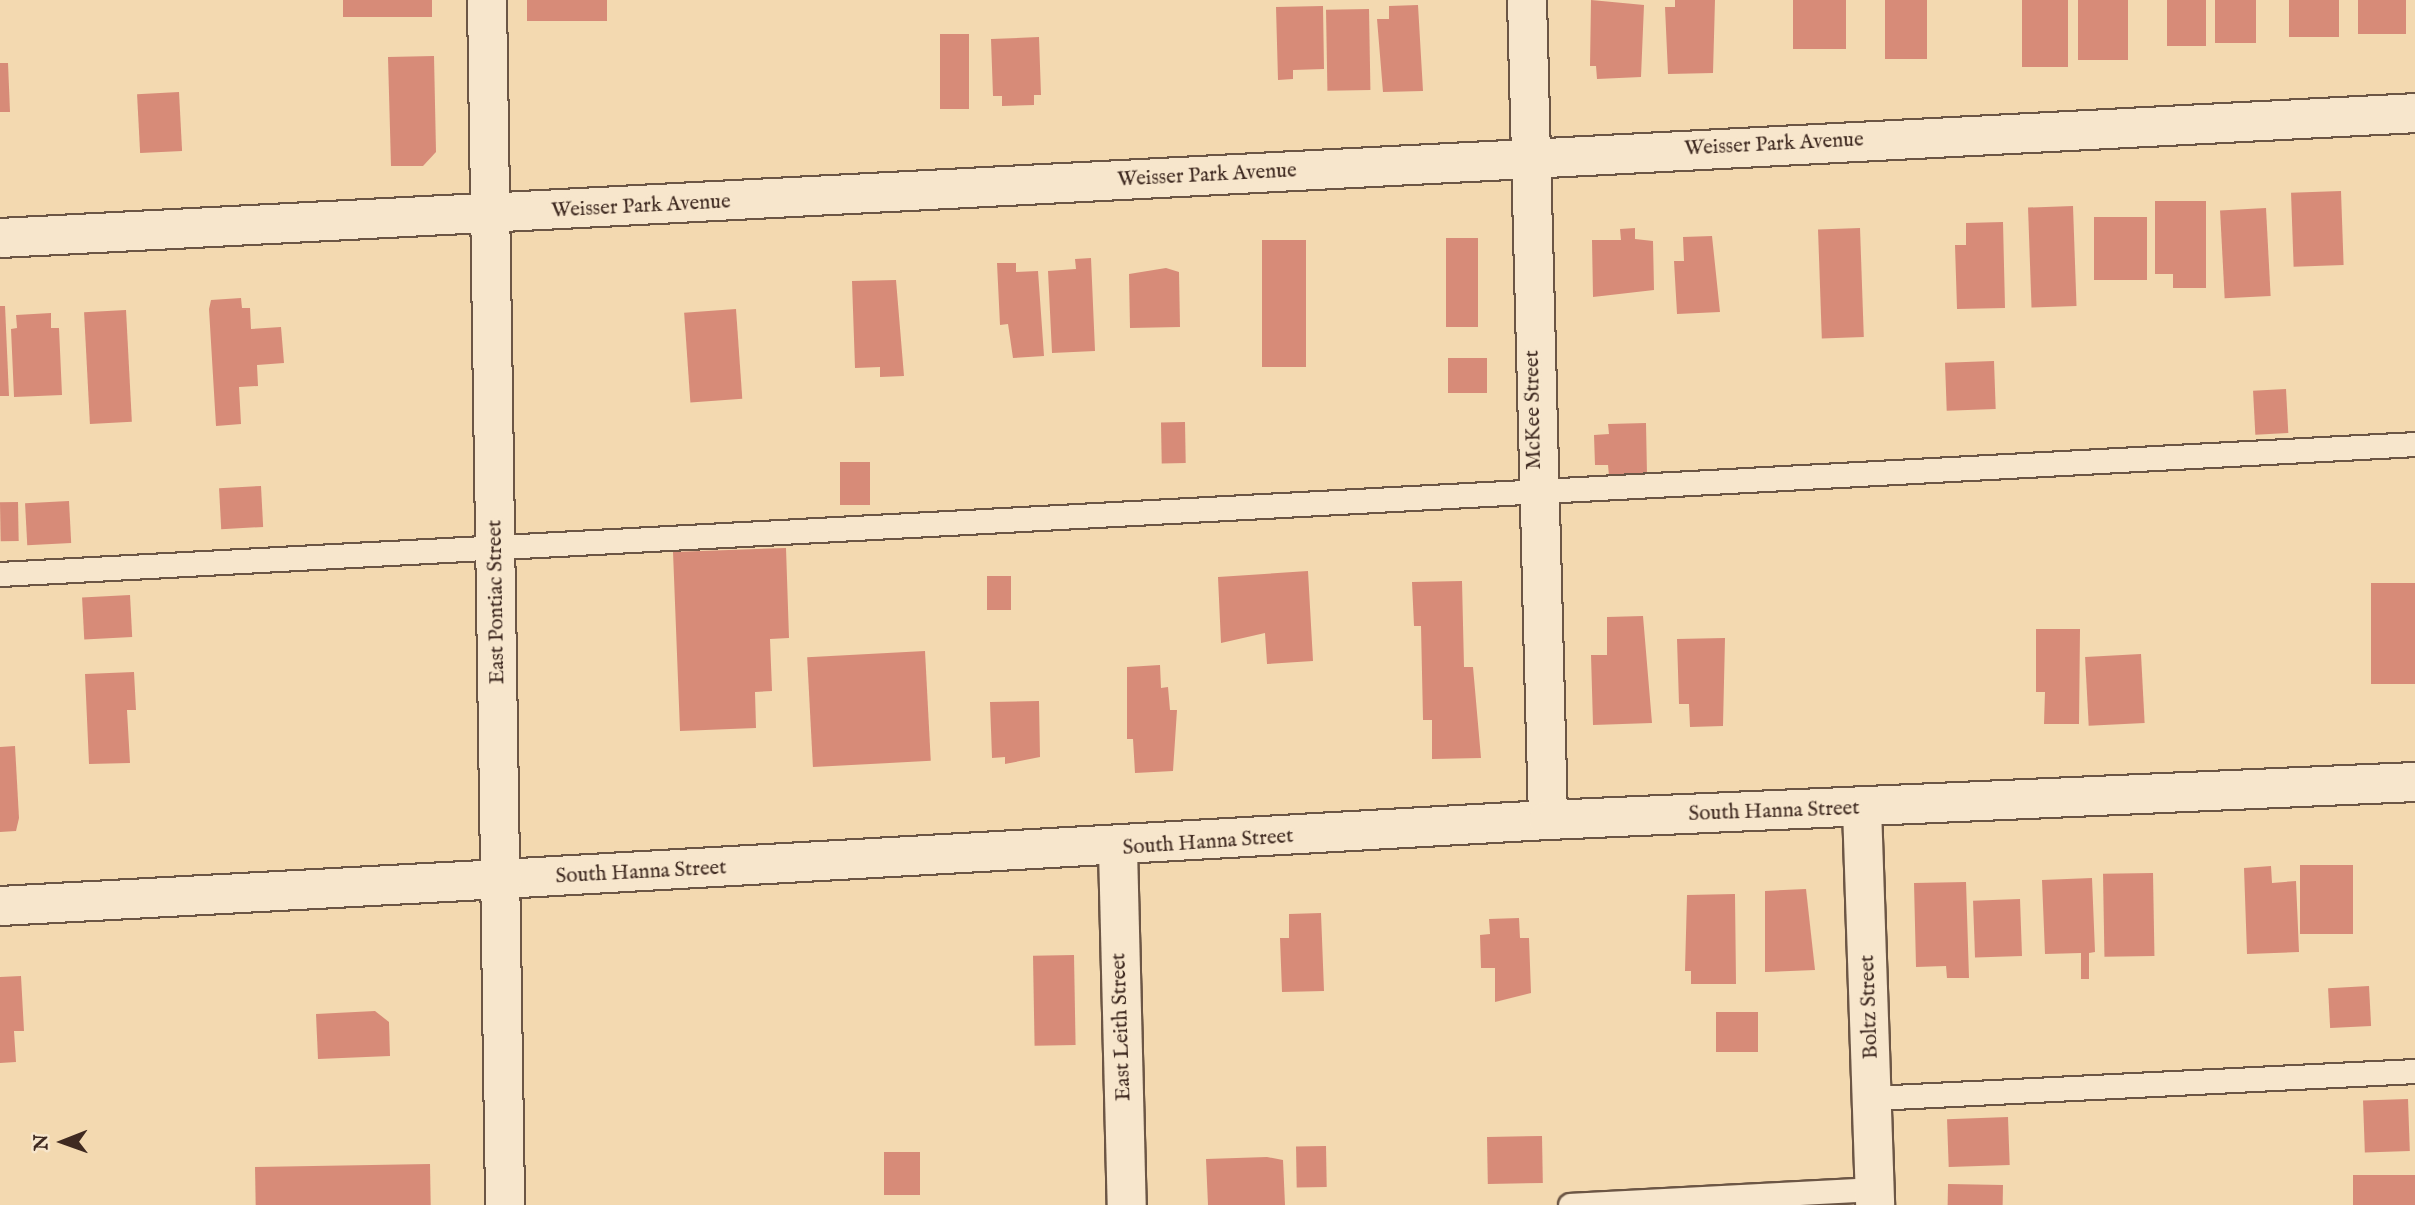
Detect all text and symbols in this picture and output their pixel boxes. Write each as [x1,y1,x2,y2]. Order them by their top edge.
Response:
street label: Weisser Park Avenue [1684,128,1864,162]
street label: Weisser Park Avenue [1117,159,1297,193]
street label: Weisser Park Avenue [551,190,731,224]
street label: McKee Street [1520,350,1548,470]
street label: East Pontiac Street [483,520,511,684]
street label: South Hanna Street [1688,796,1860,828]
street label: South Hanna Street [1122,824,1294,862]
street label: South Hanna Street [555,856,727,890]
street label: East Leith Street [1107,952,1137,1102]
street label: Boltz Street [1856,954,1884,1060]
north arrow [28,1107,98,1177]
text: N [30,1134,54,1151]

